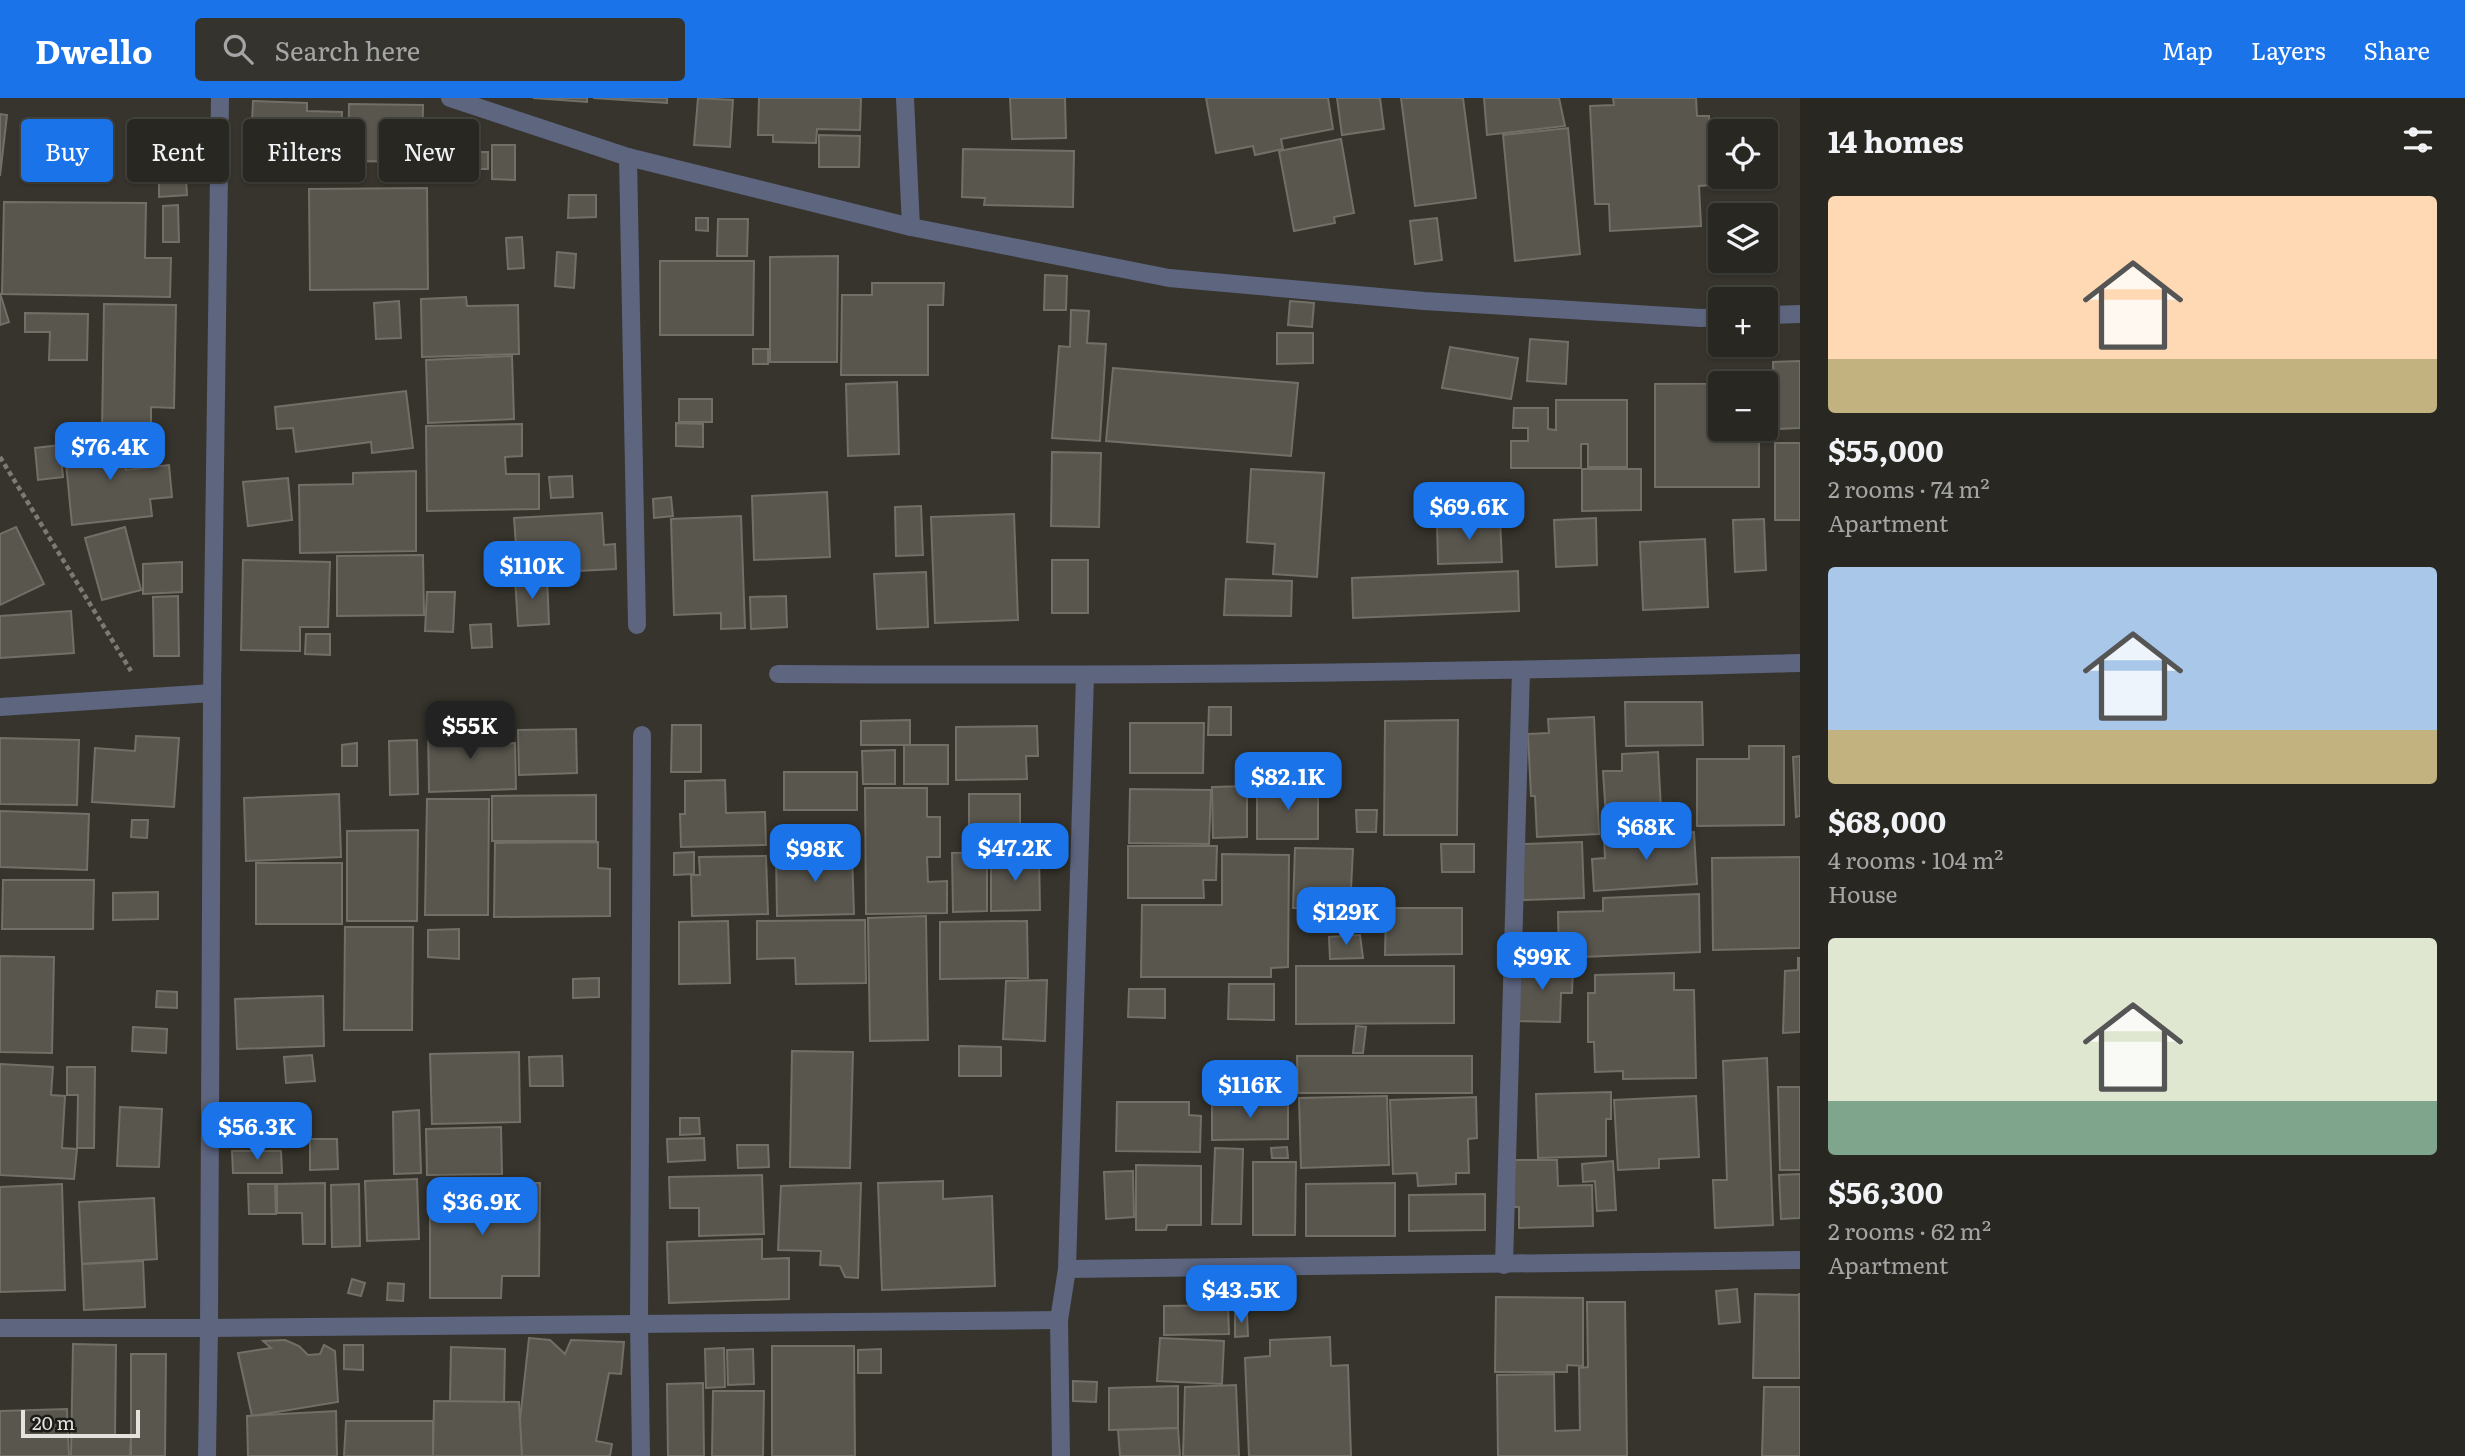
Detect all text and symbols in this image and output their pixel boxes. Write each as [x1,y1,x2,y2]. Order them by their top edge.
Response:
search box [195,18,685,81]
text: Dwello [35,25,153,74]
icon: search [219,30,257,68]
text: Search here [275,30,420,69]
text: Map [2162,32,2213,67]
text: Layers [2251,32,2325,67]
text: Share [2363,32,2430,67]
text: 14 homes [1828,118,1964,162]
chip: Buy [21,119,113,182]
chip: Rent [127,119,229,182]
chip: Filters [243,119,365,182]
chip: New [379,119,479,182]
map controls [1708,119,1778,441]
button: locate [1708,119,1778,189]
icon: filters [2399,121,2437,159]
button: layers [1708,203,1778,273]
icon: home [2070,242,2196,368]
button: + [1708,287,1778,357]
button: − [1708,371,1778,441]
pin: $76.4K [53,422,167,482]
text: $55,000 [1828,427,1944,471]
text: $76.4K [71,428,149,462]
text: 2 rooms · 74 m² [1828,471,1990,505]
pin: $69.6K [1412,482,1526,542]
text: $69.6K [1429,488,1509,522]
text: Apartment [1828,505,1948,539]
pin: $110K [483,542,581,601]
text: $110K [500,547,564,581]
icon: home [2070,613,2196,739]
pin: $55K [429,702,511,761]
text: $55K [442,707,498,741]
pin: $82.1K [1231,752,1345,812]
text: $82.1K [1251,758,1325,792]
text: $68,000 [1828,798,1946,842]
pin: $68K [1605,802,1687,862]
text: $68K [1617,808,1675,842]
pin: $98K [774,824,856,884]
pin: $47.2K [958,824,1072,883]
text: $47.2K [978,829,1052,863]
text: $98K [786,830,844,864]
text: 4 rooms · 104 m² [1828,842,2003,876]
text: House [1828,876,1897,910]
pin: $129K [1297,888,1395,947]
text: $129K [1313,893,1379,927]
pin: $99K [1501,932,1583,992]
text: $99K [1513,938,1571,972]
icon: home [2070,984,2196,1110]
pin: $116K [1201,1060,1299,1120]
text: $116K [1218,1066,1282,1100]
pin: $56.3K [200,1102,314,1162]
text: $56.3K [218,1108,296,1142]
text: $56,300 [1828,1169,1943,1213]
pin: $36.9K [425,1178,539,1237]
text: $36.9K [443,1183,521,1217]
text: 2 rooms · 62 m² [1828,1213,1991,1247]
text: Apartment [1828,1247,1948,1281]
pin: $43.5K [1184,1266,1298,1325]
text: $43.5K [1202,1271,1280,1305]
scale bar [21,1407,140,1439]
text: 20 m [32,1408,75,1436]

